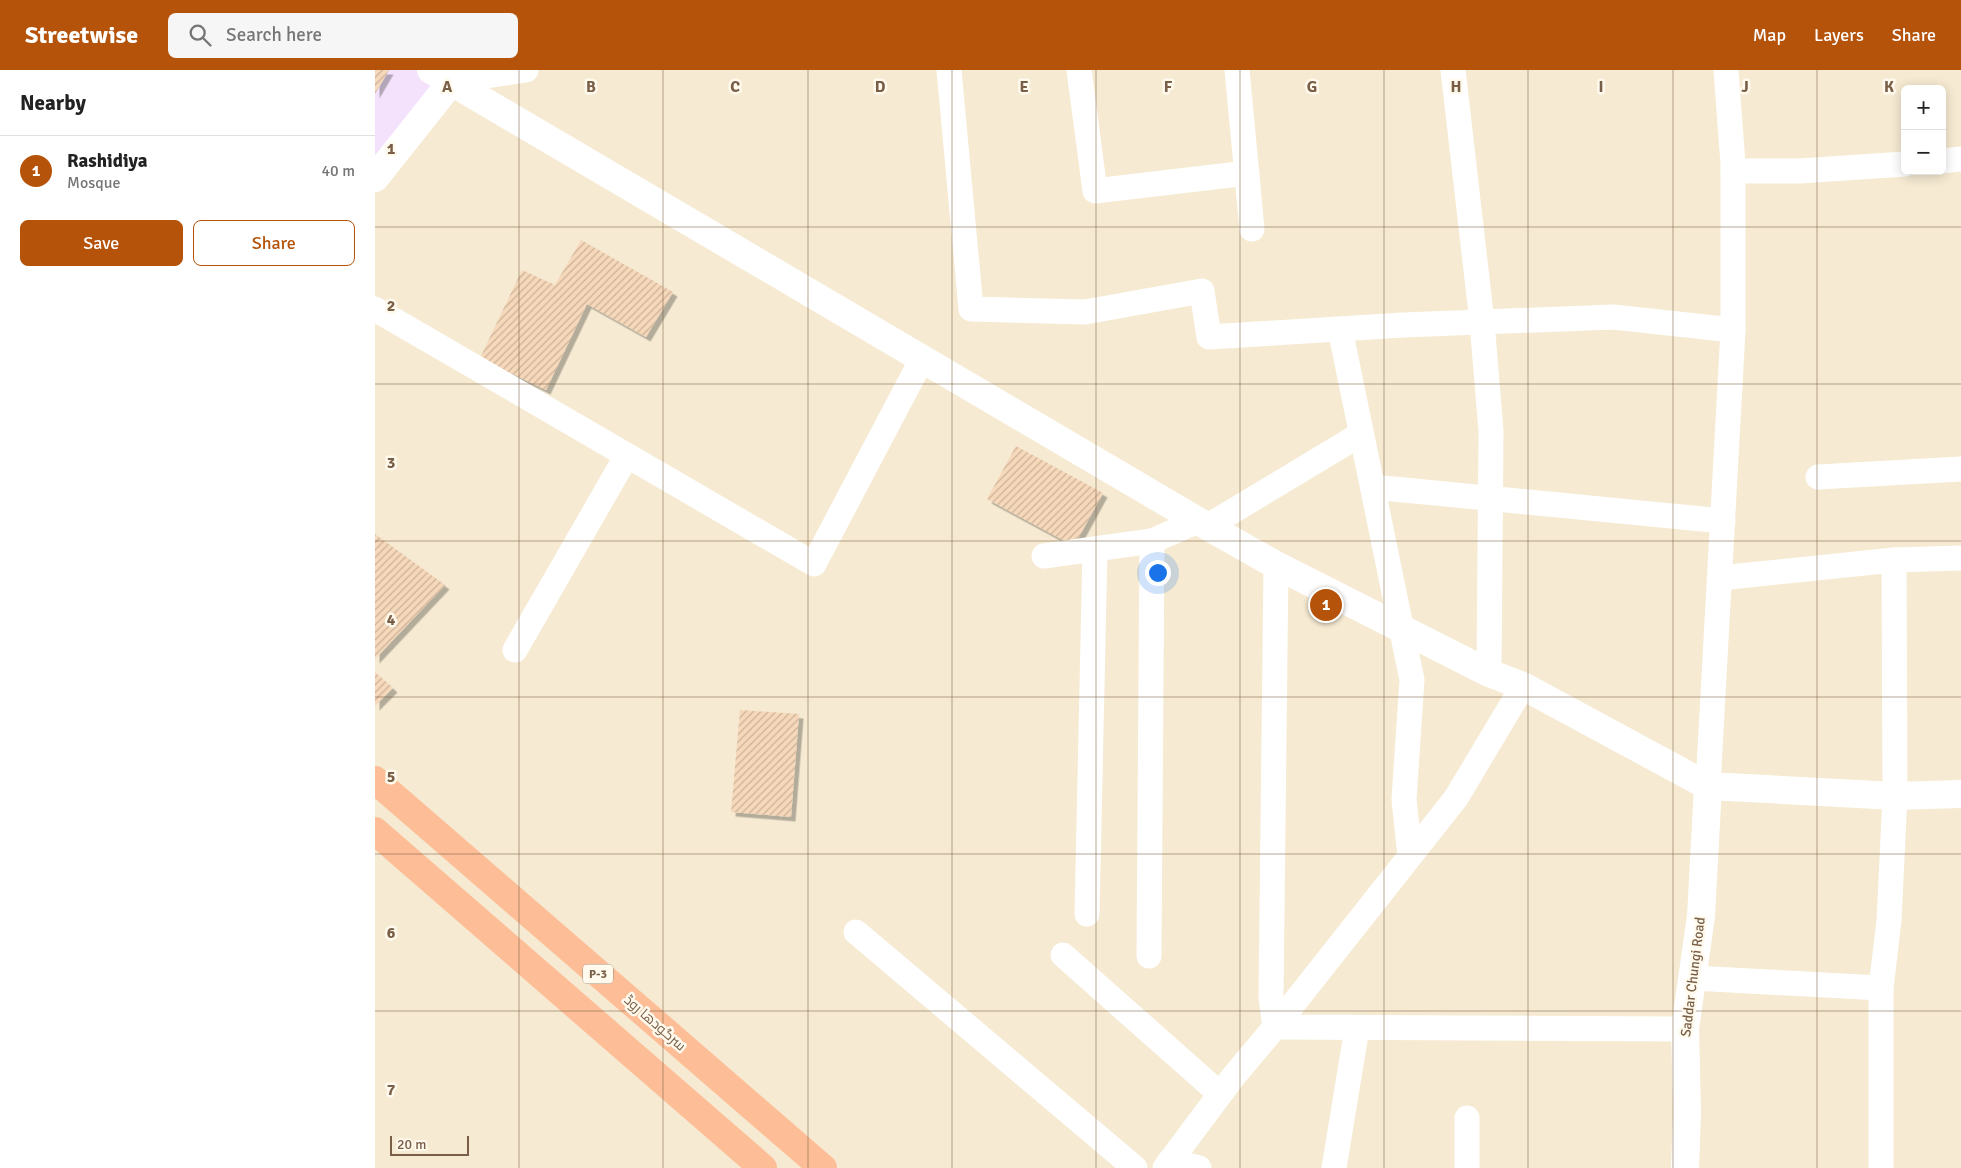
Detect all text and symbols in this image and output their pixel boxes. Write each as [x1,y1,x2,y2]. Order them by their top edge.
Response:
search box [168,13,518,58]
text: Streetwise [25,20,138,50]
icon: search [186,21,214,49]
text: Search here [226,23,322,47]
text: Map [1753,24,1786,46]
text: Layers [1814,24,1864,46]
text: Share [1892,24,1936,46]
text: A [442,77,453,97]
text: B [586,77,596,97]
text: C [730,77,740,97]
text: D [875,77,886,97]
text: E [1019,77,1029,97]
text: F [1164,77,1173,97]
text: G [1307,77,1317,97]
text: H [1451,77,1461,97]
text: I [1598,77,1604,97]
text: J [1741,77,1749,97]
text: K [1884,77,1894,97]
map controls [1901,85,1946,175]
button: + [1901,85,1946,130]
text: Nearby [20,90,86,116]
button: − [1901,130,1946,175]
text: 1 [387,139,396,159]
text: Rashidiya [67,149,147,173]
text: 1 [32,161,40,181]
text: 40 m [321,161,355,181]
text: Mosque [67,173,120,193]
button: Save [20,220,183,266]
button: Share [193,220,355,266]
text: 2 [387,296,395,316]
text: 3 [387,453,395,473]
your location [1145,560,1171,586]
pin: 1 [1310,586,1342,624]
text: 4 [387,610,396,630]
text: 5 [387,767,395,787]
street label: Saddar Chungi Road [1677,916,1709,1038]
text: 6 [387,923,396,943]
road number: P-3 [583,964,613,984]
street label: سرگودھا روڈ [621,992,689,1054]
text: 7 [387,1080,396,1100]
scale bar [390,1133,469,1156]
text: 20 m [397,1136,426,1153]

